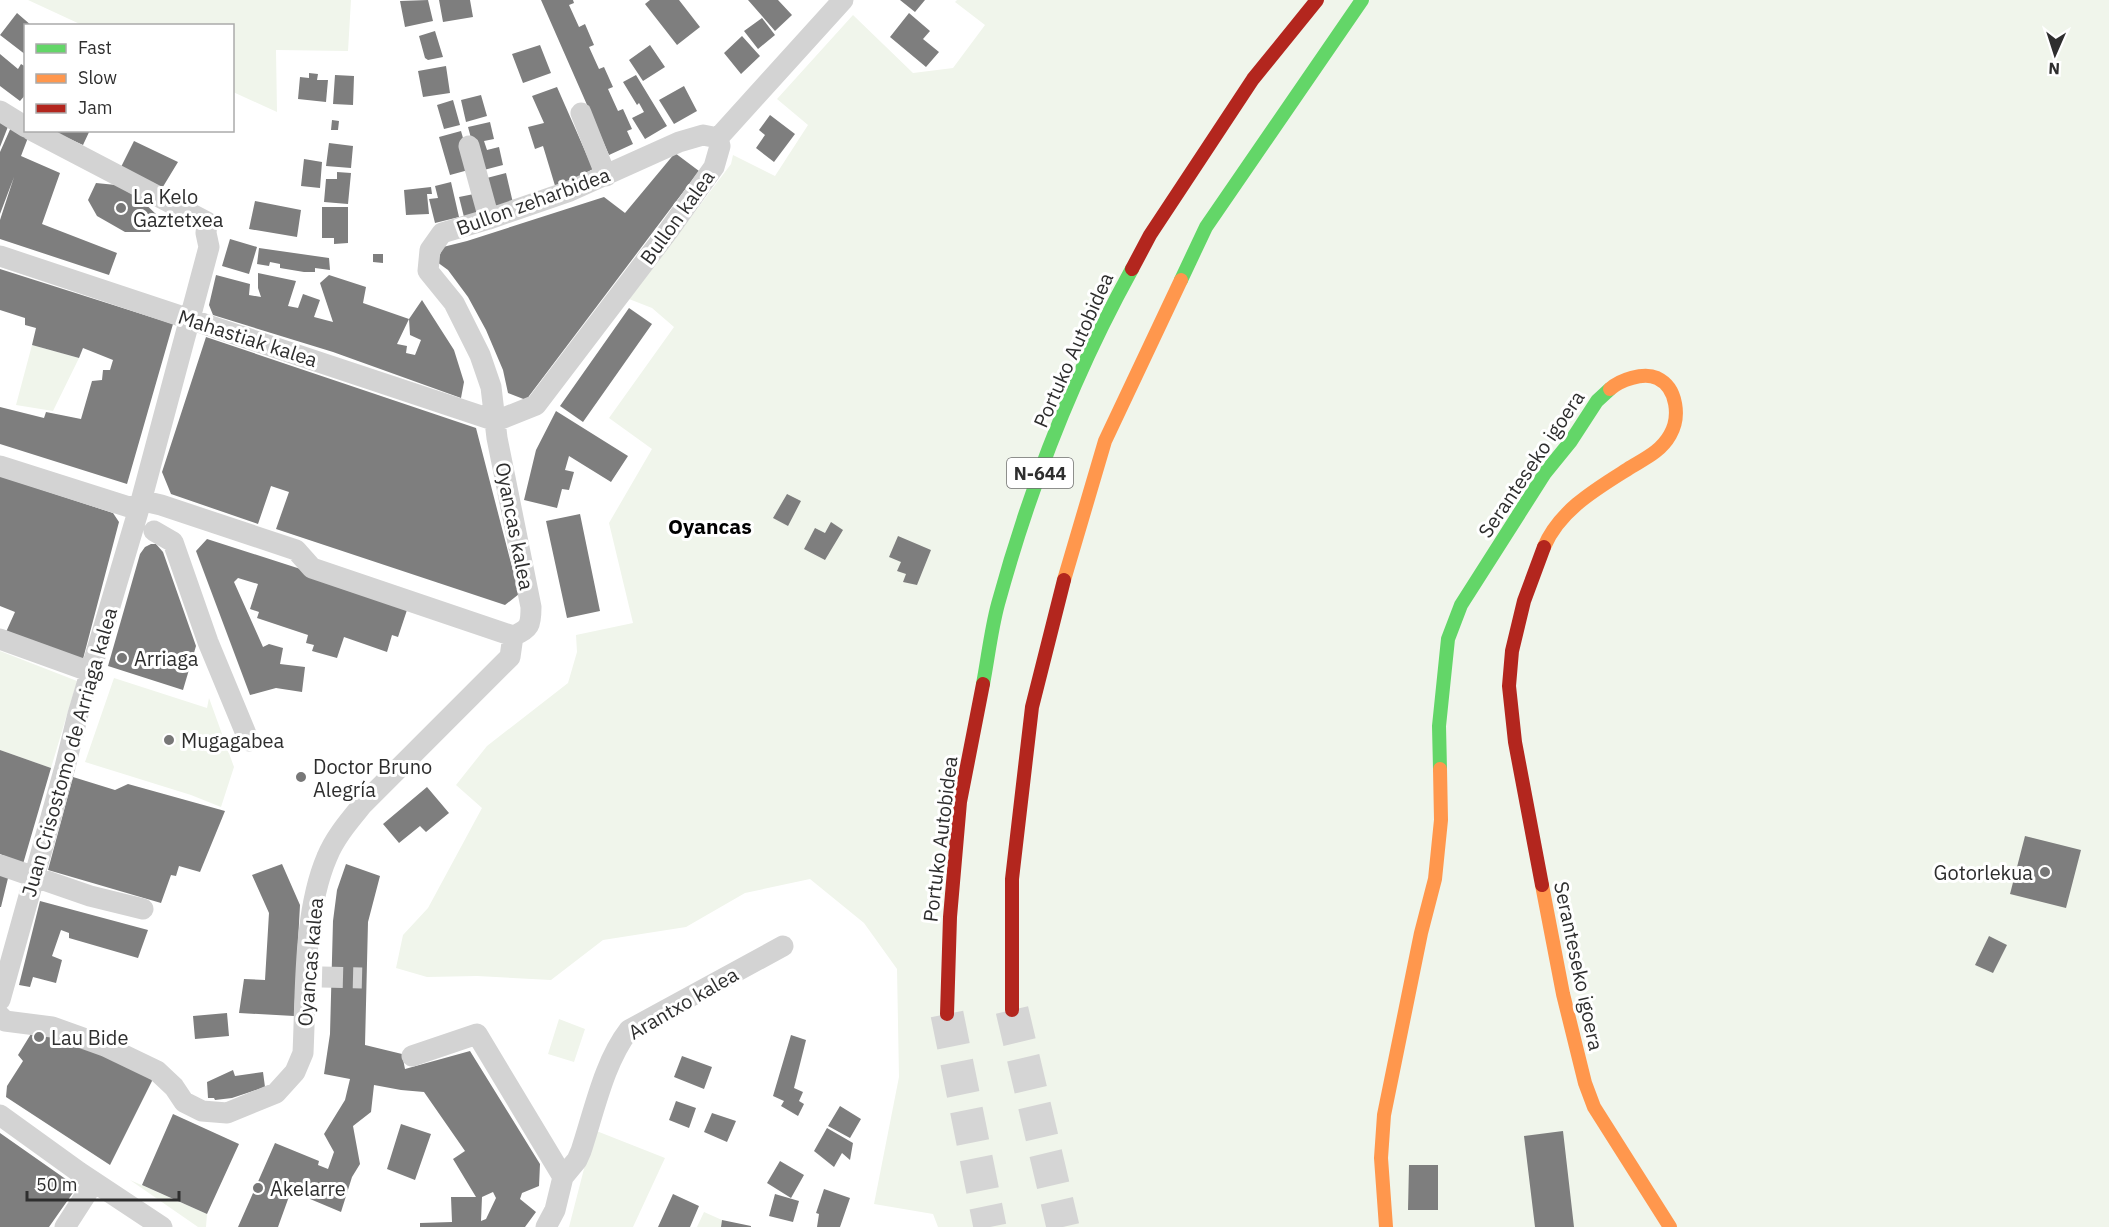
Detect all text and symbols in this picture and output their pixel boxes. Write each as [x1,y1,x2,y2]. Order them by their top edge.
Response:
legend [24,24,234,132]
north arrow [2025,24,2085,84]
text: Fast [78,36,112,59]
text: N [2048,59,2061,79]
text: Slow [78,66,117,89]
text: Jam [78,96,113,119]
street label: Bullon zeharbidea [452,161,614,241]
street label: Bullon kalea [634,164,721,270]
place label: La Kelo Gaztetxea [133,183,224,233]
marker: La Kelo Gaztetxea [114,201,128,215]
street label: Portuko Autobidea [1027,268,1119,432]
street label: Mahastiak kalea [175,303,321,373]
street label: Seranteseko igoera [1472,385,1591,543]
road number: N-644 [1007,458,1073,488]
street label: Oyancas kalea [489,460,541,592]
district label: Oyancas [668,512,752,540]
street label: Juan Crisostomo de Arriaga kalea [15,604,123,900]
place label: Arriaga [134,645,199,672]
marker: Arriaga [115,651,129,665]
place label: Mugagabea [181,727,285,754]
marker: Mugagabea [162,733,176,747]
place label: Doctor Bruno Alegría [313,753,432,803]
street label: Portuko Autobidea [916,754,964,924]
marker: Doctor Bruno Alegría [294,770,308,784]
place label: Gotorlekua [1934,859,2033,886]
marker: Gotorlekua [2038,865,2052,879]
street label: Seranteseko igoera [1548,879,1610,1053]
street label: Oyancas kalea [291,896,329,1028]
street label: Arantxo kalea [623,960,743,1045]
place label: Lau Bide [51,1024,128,1051]
marker: Lau Bide [32,1030,46,1044]
scale bar [27,1164,178,1202]
text: 50 m [36,1173,78,1196]
place label: Akelarre [270,1175,346,1202]
marker: Akelarre [251,1181,265,1195]

